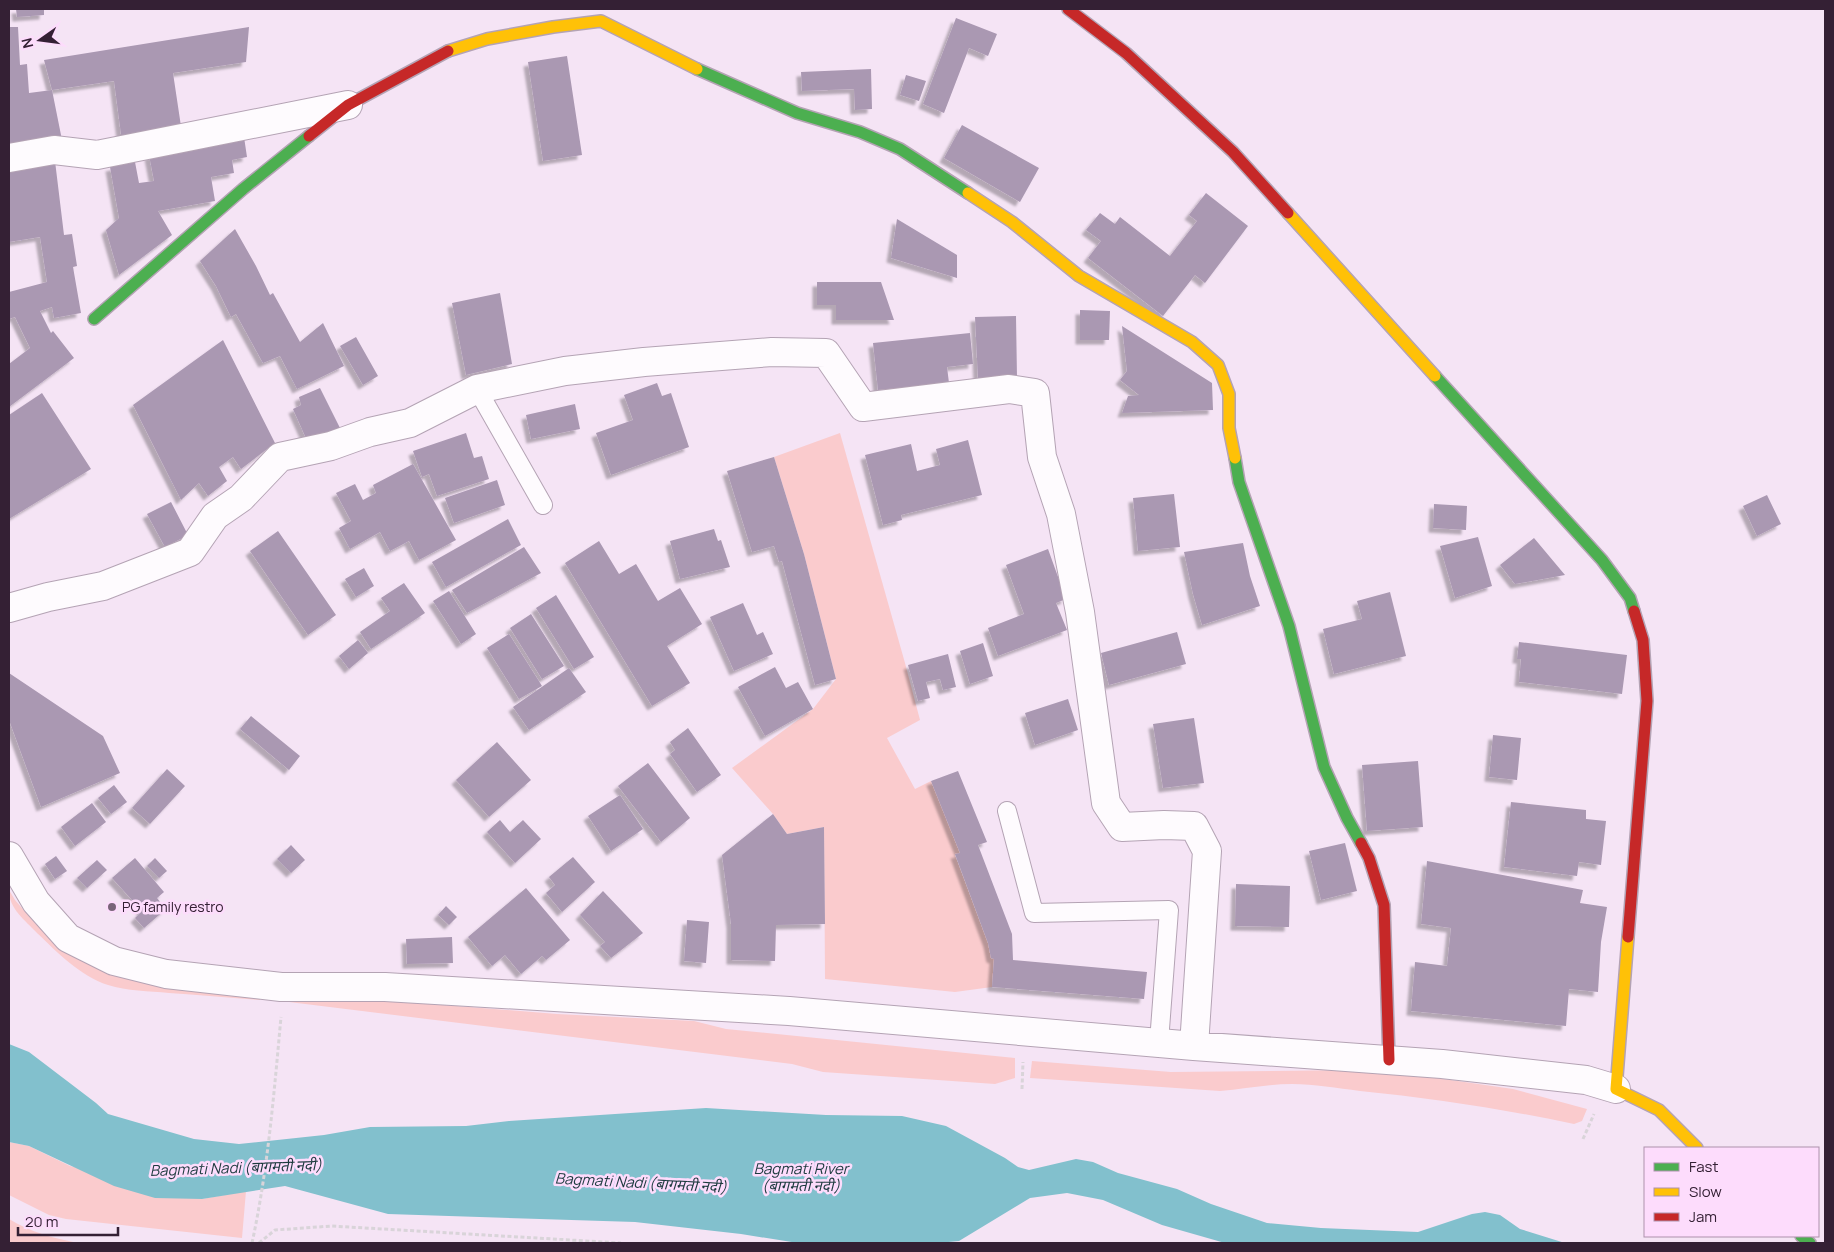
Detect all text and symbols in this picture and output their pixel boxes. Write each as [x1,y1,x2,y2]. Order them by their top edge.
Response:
north arrow [15,15,65,65]
text: N [16,36,37,50]
place label: PG family restro [122,897,224,916]
marker: PG family restro [106,901,118,913]
legend [1644,1147,1819,1237]
water label: Bagmati Nadi (बागमती नदी) [150,1154,322,1181]
text: Fast [1689,1156,1718,1177]
water label: Bagmati River (बागमती नदी) [754,1158,851,1196]
water label: Bagmati Nadi (बागमती नदी) [554,1168,728,1197]
text: Slow [1689,1181,1722,1202]
scale bar [18,1204,118,1236]
text: Jam [1689,1206,1717,1227]
text: 20 m [25,1211,58,1232]

